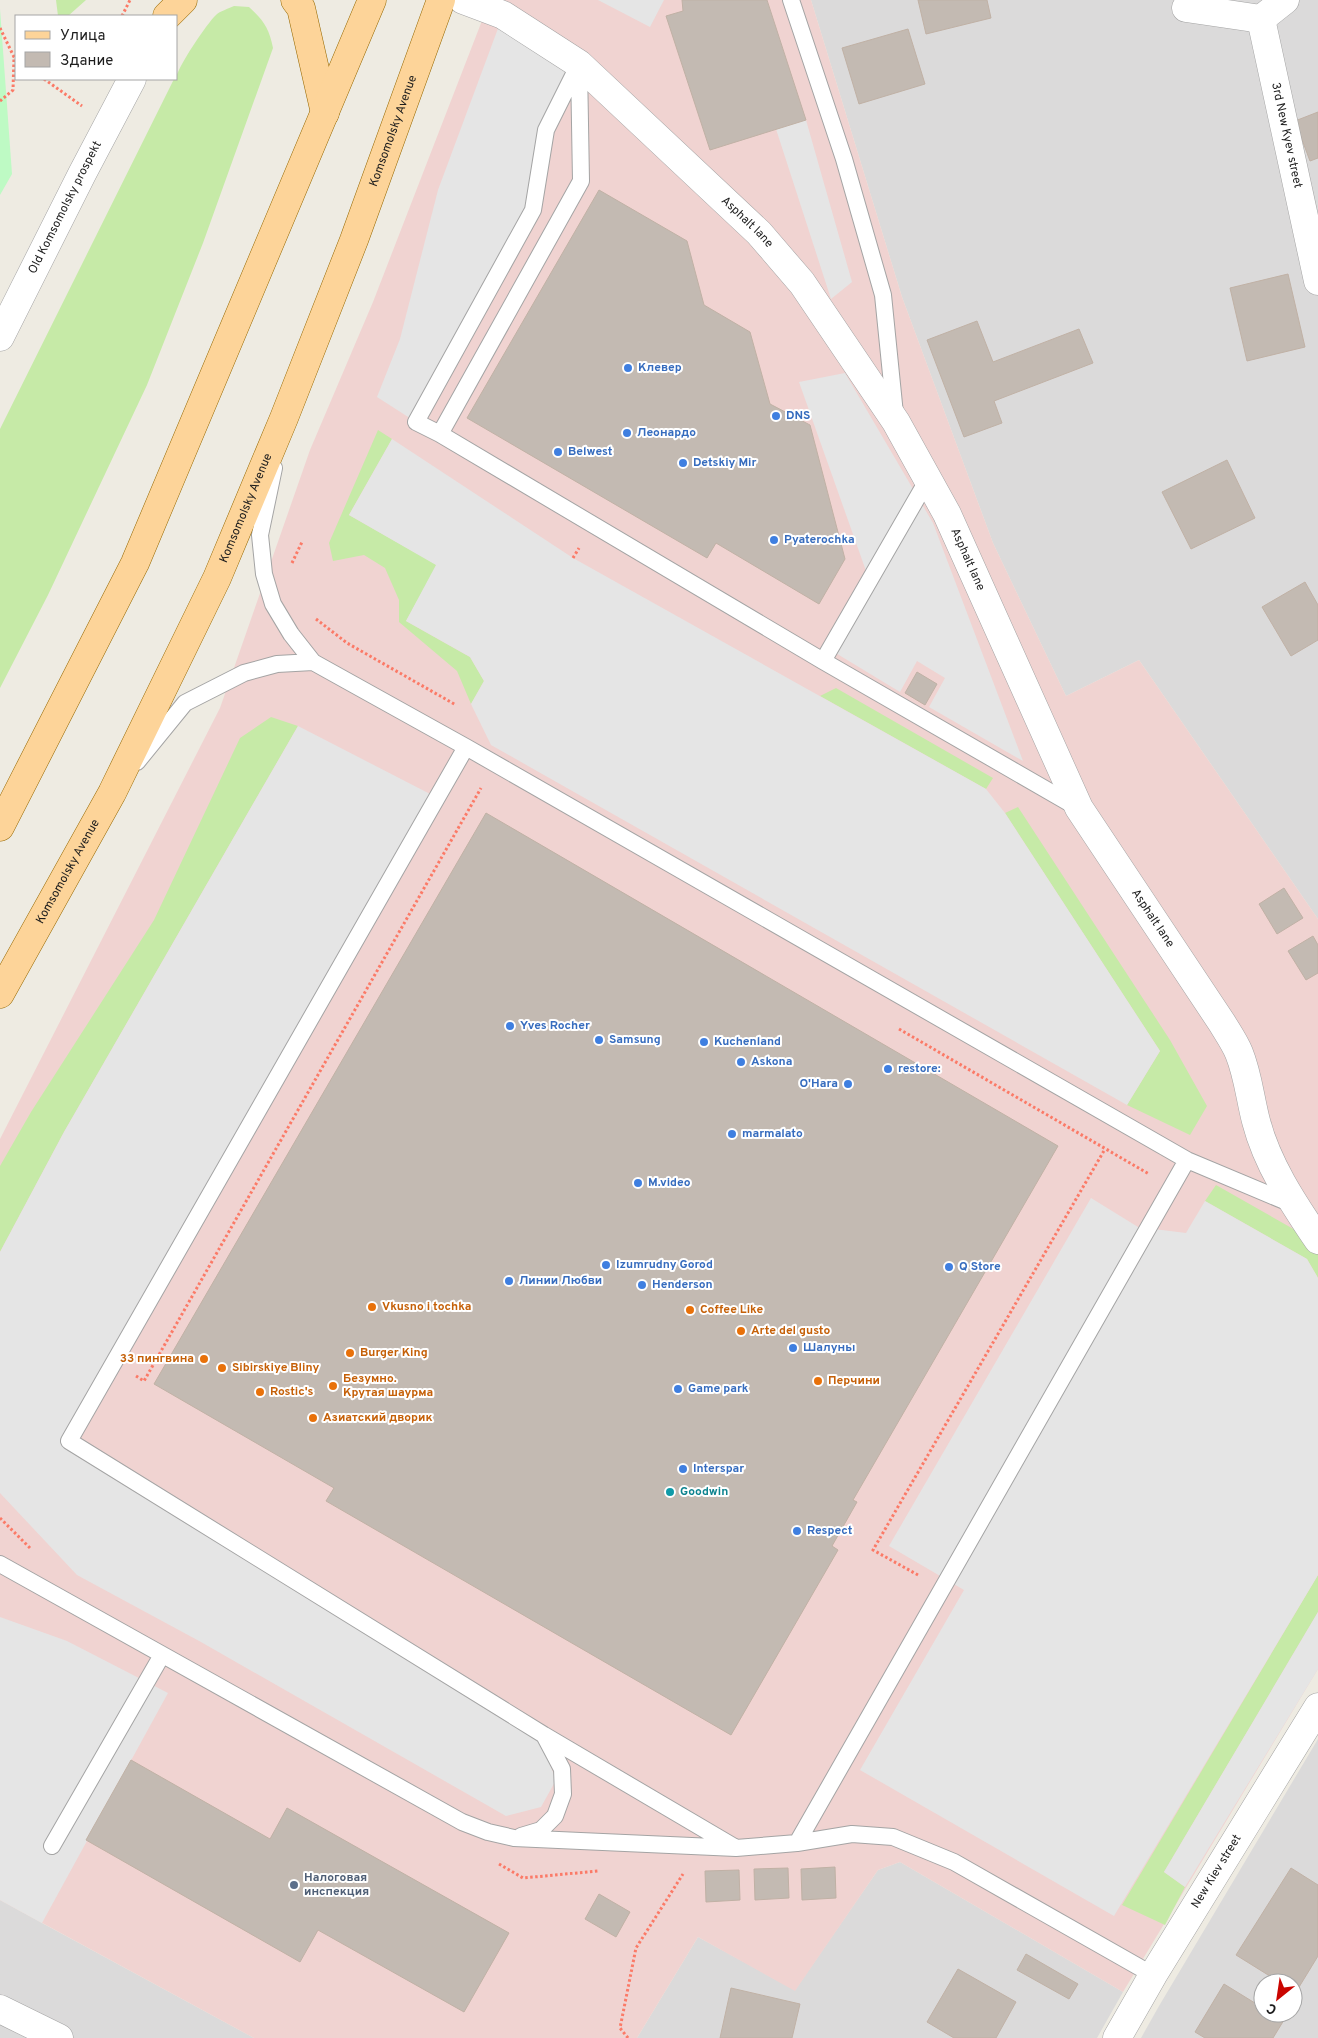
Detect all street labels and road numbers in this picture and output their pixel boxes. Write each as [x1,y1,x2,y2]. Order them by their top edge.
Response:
street label: Komsomolsky Avenue [366,73,421,189]
street label: 3rd New Kyev street [1267,81,1306,190]
street label: Old Komsomolsky prospekt [25,138,106,277]
street label: Asphalt lane [717,193,777,252]
street label: Komsomolsky Avenue [216,451,276,566]
street label: Asphalt lane [946,526,989,594]
street label: Komsomolsky Avenue [33,816,104,927]
street label: Asphalt lane [1127,886,1178,951]
street label: New Kiev street [1188,1832,1246,1912]

